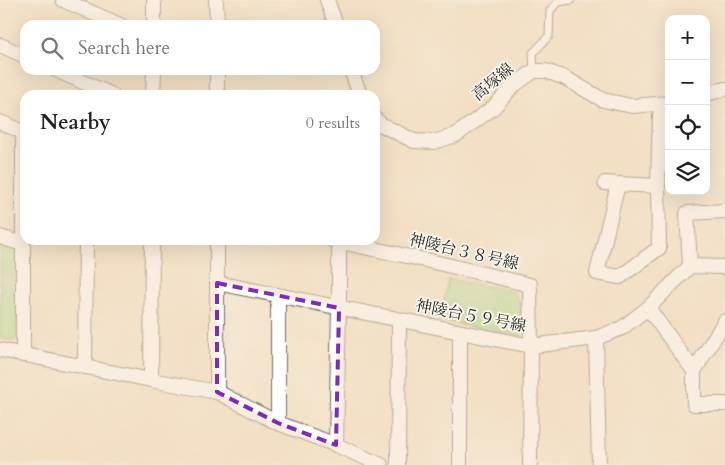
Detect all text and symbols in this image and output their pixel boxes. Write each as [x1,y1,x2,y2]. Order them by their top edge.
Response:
map controls [665,15,710,195]
button: + [665,15,710,60]
search box [20,20,380,75]
icon: search [38,34,66,62]
text: Search here [78,35,170,61]
street label: 高塚線 [468,58,518,106]
button: − [665,60,710,105]
button: locate [665,105,710,150]
text: Nearby [40,108,111,137]
text: 0 results [306,112,360,134]
button: layers [665,150,710,195]
street label: 神陵台３８号線 [407,229,521,275]
street label: 神陵台５９号線 [414,295,528,337]

